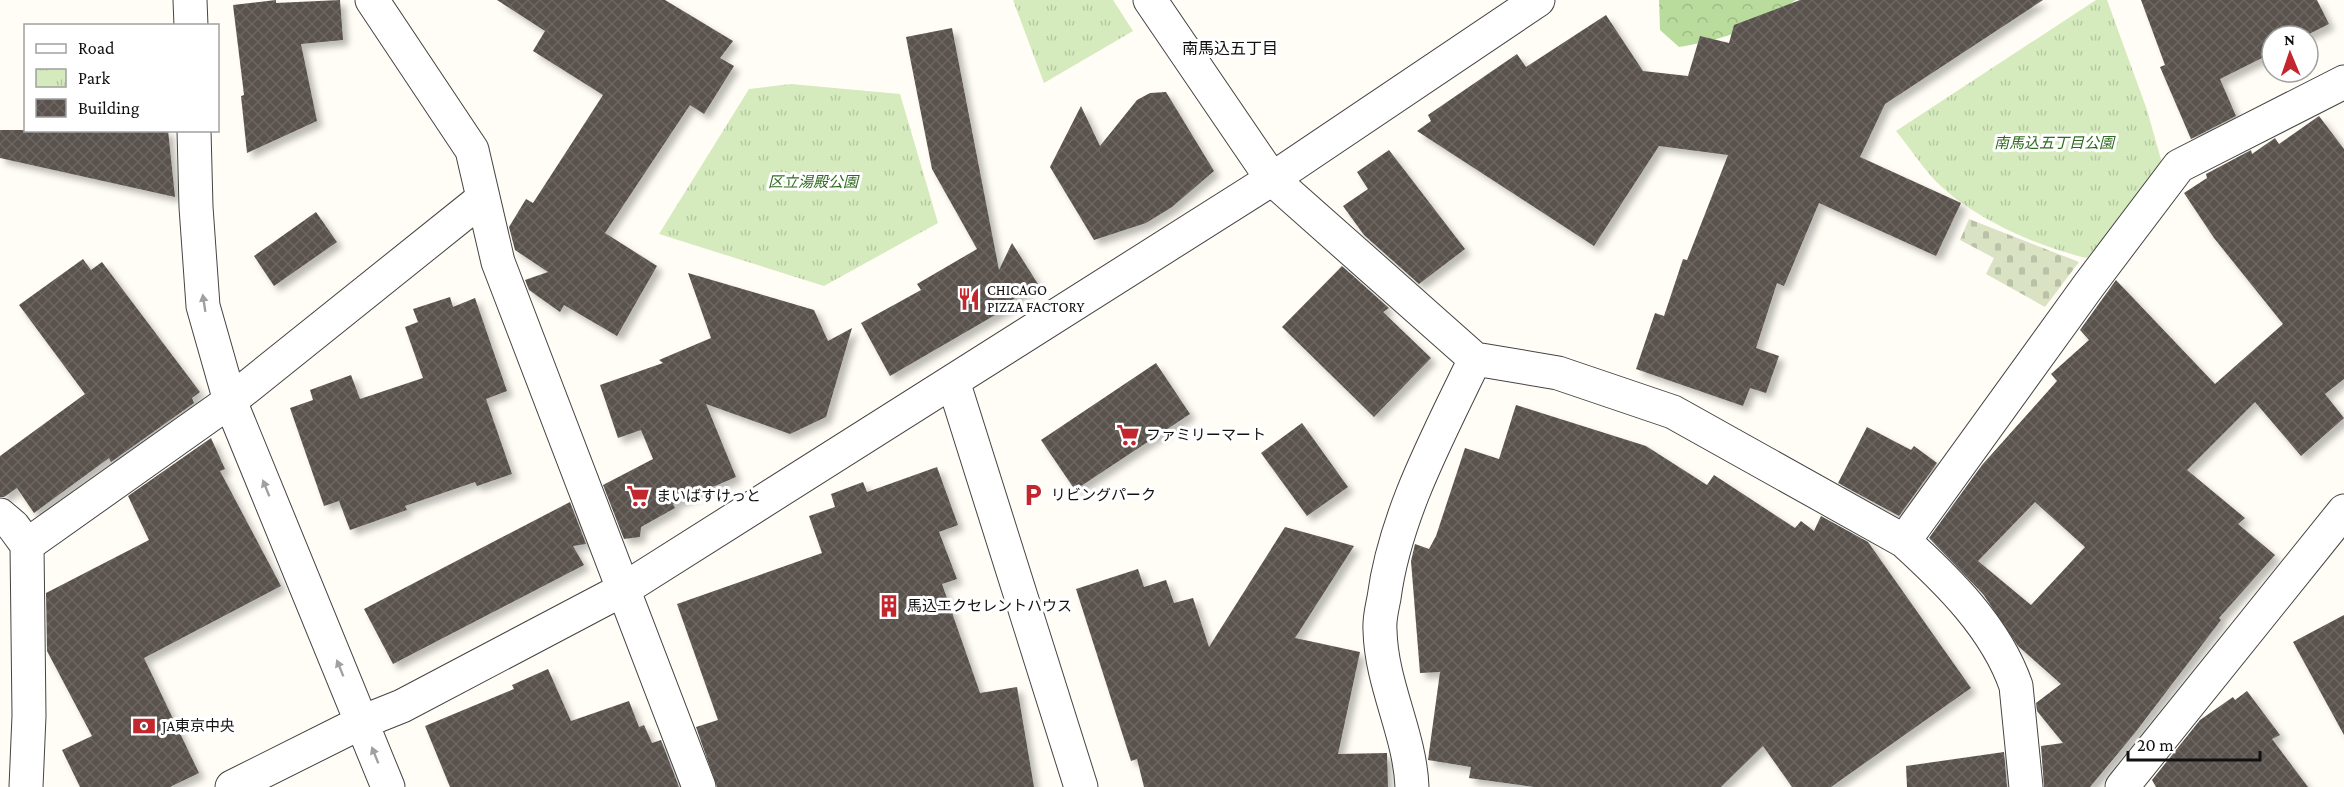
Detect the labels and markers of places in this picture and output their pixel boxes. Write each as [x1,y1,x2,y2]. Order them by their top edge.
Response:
place label: CHICAGO PIZZA FACTORY [987,282,1084,315]
restaurant icon: CHICAGO PIZZA FACTORY [956,286,982,312]
supermarket icon: ファミリーマート [1115,422,1141,448]
place label: ファミリーマート [1146,427,1266,443]
parking icon: リビングパーク [1020,482,1046,508]
supermarket icon: まいばすけっと [625,483,651,509]
place label: リビングパーク [1051,487,1156,503]
place label: まいばすけっと [656,488,761,504]
building icon: 馬込エクセレントハウス [876,593,902,619]
place label: 馬込エクセレントハウス [907,598,1072,614]
bank icon: JA東京中央 [131,713,157,739]
place label: JA東京中央 [160,718,235,735]

